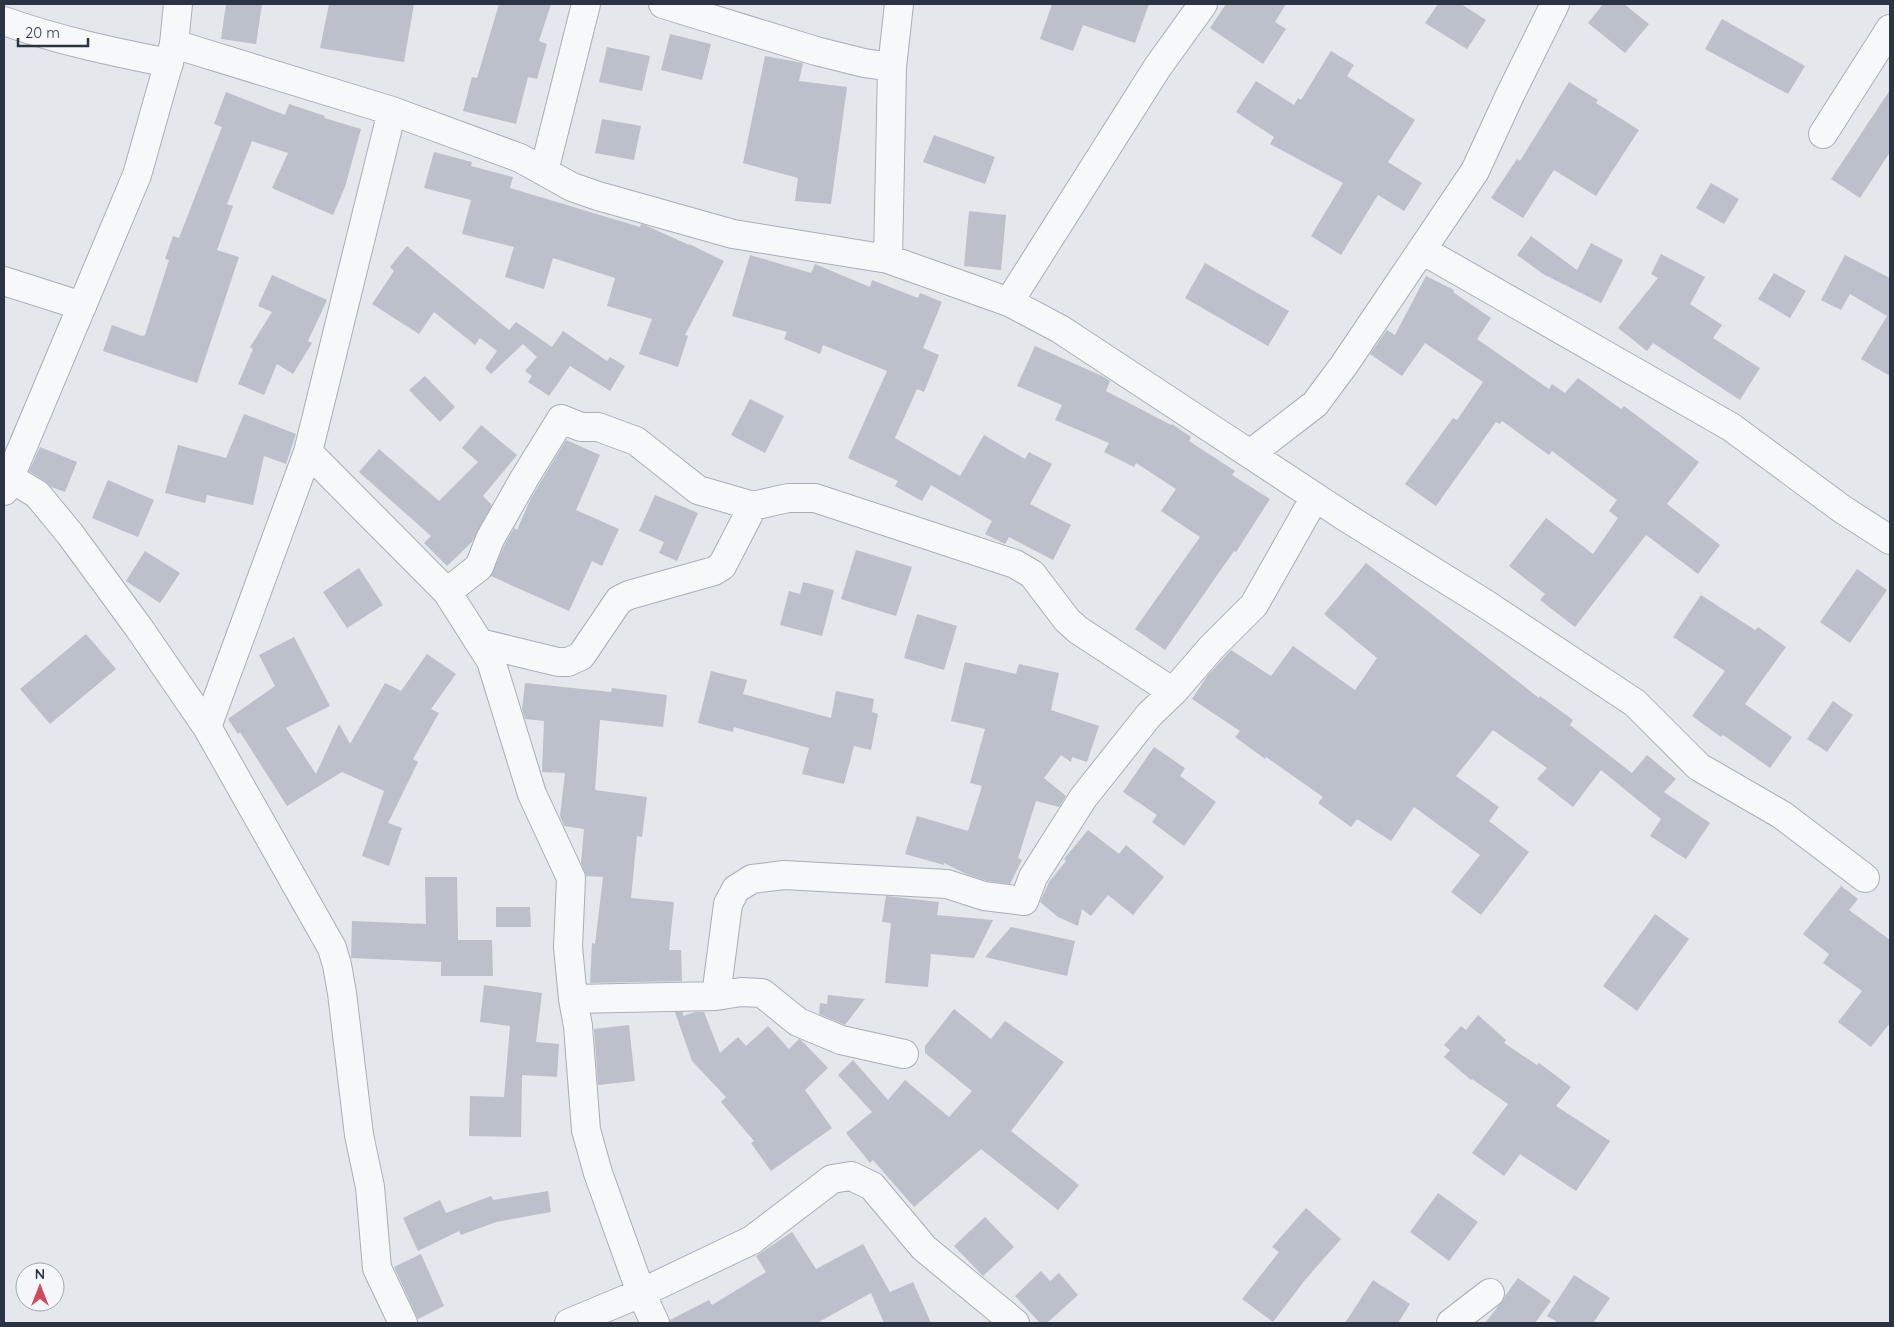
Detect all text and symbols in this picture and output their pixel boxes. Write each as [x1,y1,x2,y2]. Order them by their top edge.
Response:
scale bar [18,15,88,47]
text: 20 m [25,23,60,42]
north arrow [15,1262,65,1312]
text: N [35,1265,45,1283]

